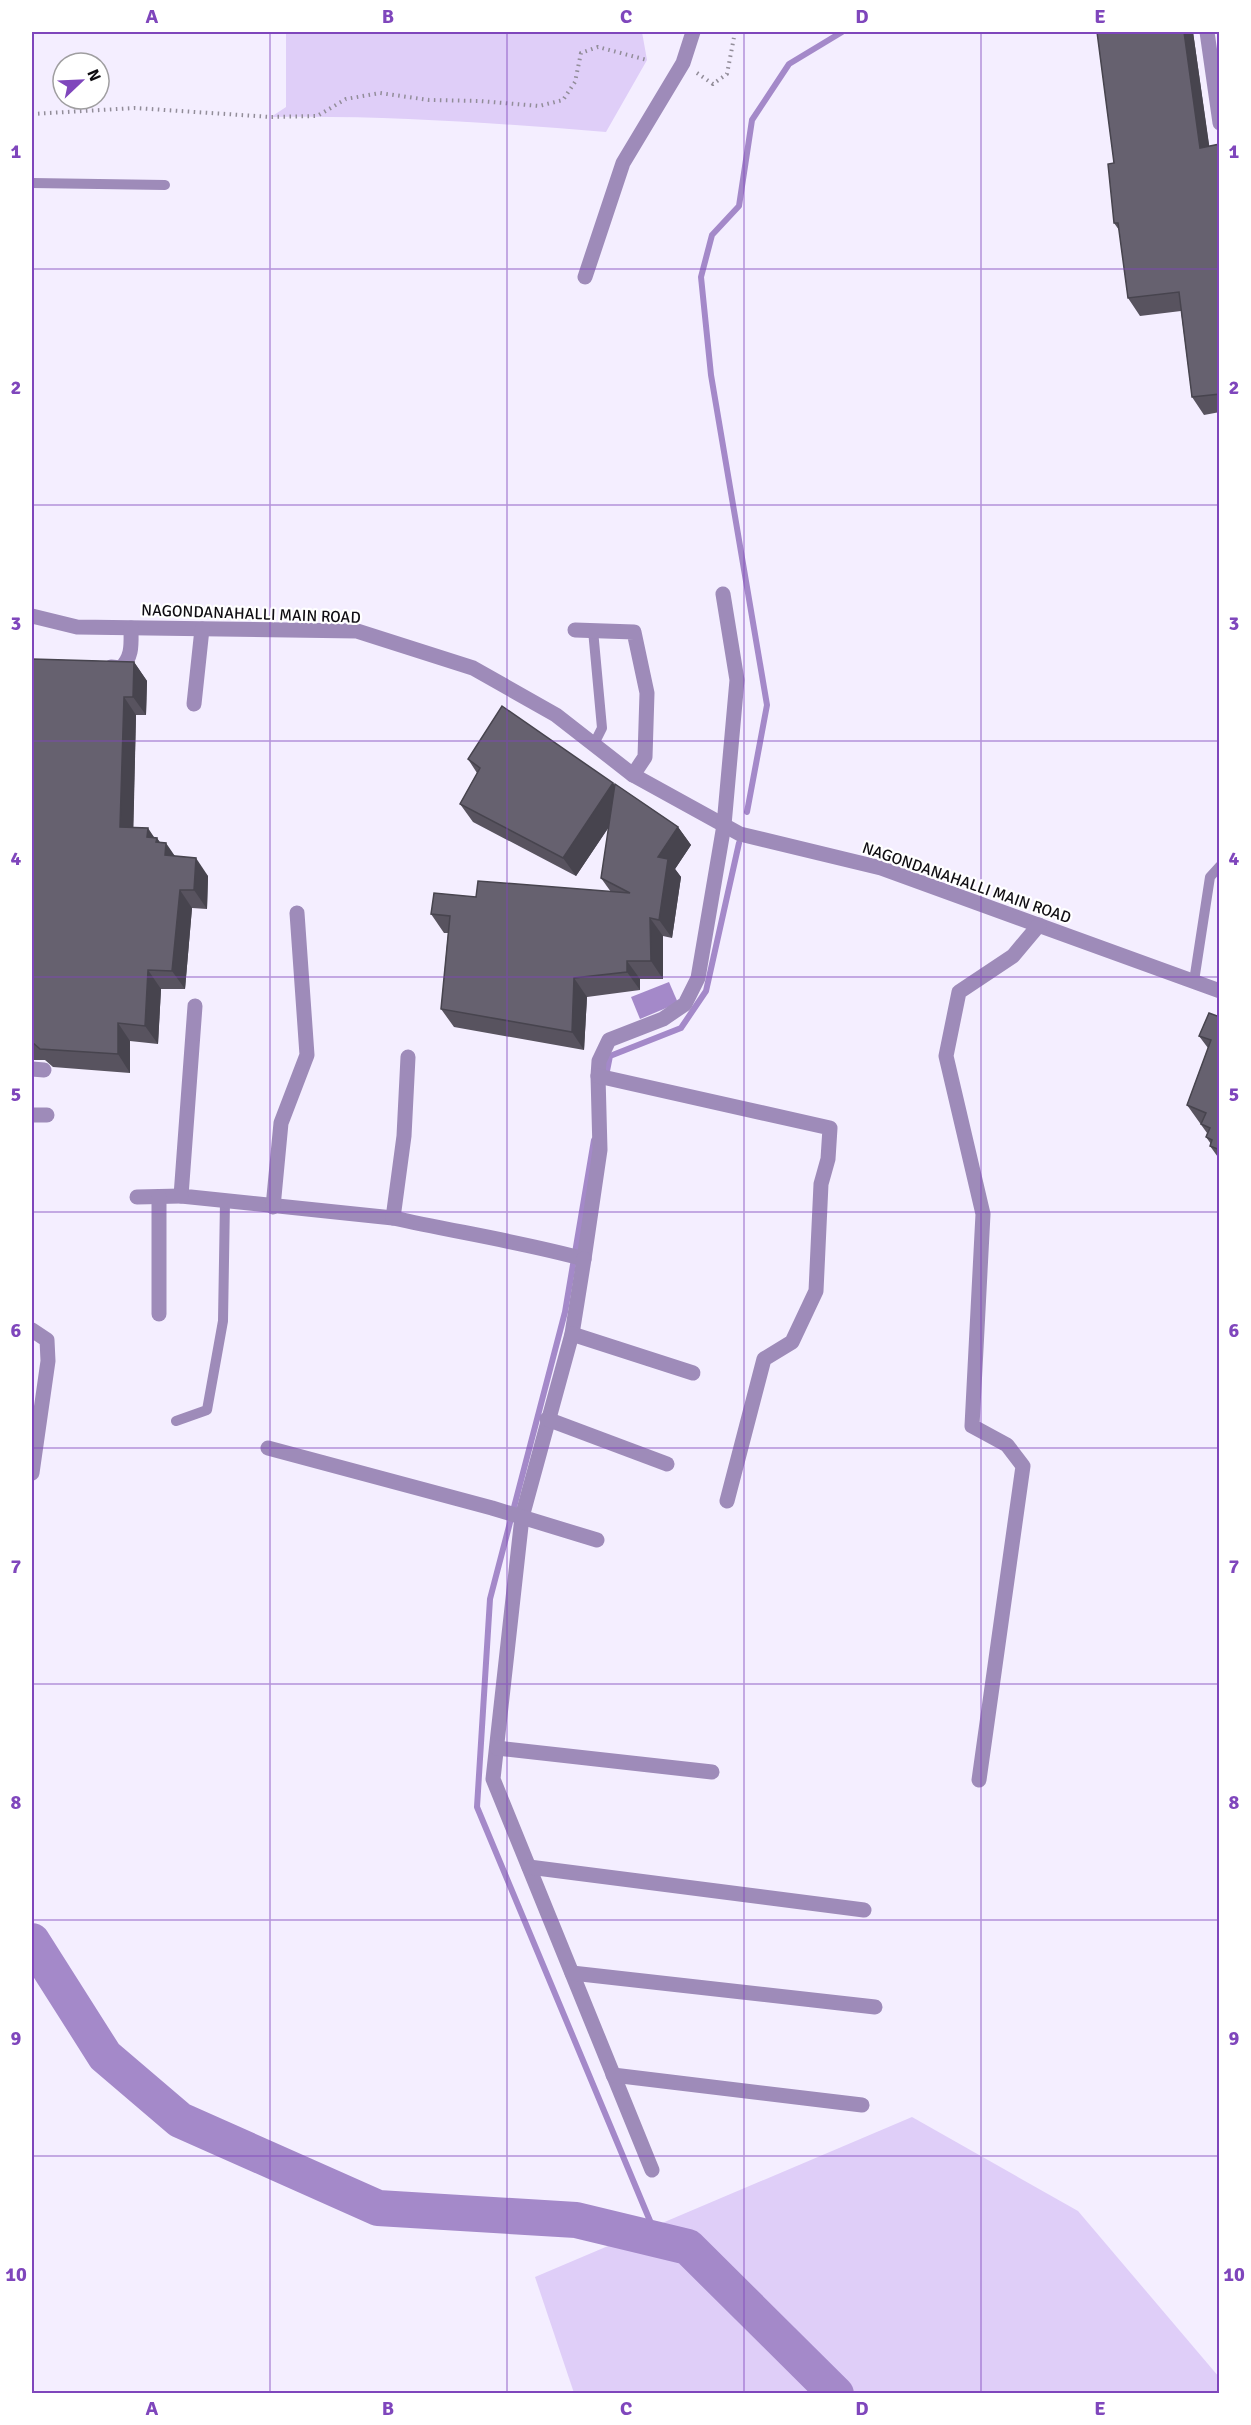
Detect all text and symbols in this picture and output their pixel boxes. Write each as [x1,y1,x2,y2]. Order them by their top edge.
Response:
text: A [146,4,159,29]
text: B [382,4,394,29]
text: C [620,4,632,29]
text: D [855,4,869,29]
text: E [1094,4,1106,29]
north arrow [51,51,111,111]
text: N [83,66,105,85]
text: 1 [11,139,22,164]
text: 1 [1229,139,1240,164]
text: 2 [11,375,21,400]
text: 2 [1229,375,1239,400]
street label: NAGONDANAHALLI MAIN ROAD [141,600,361,628]
text: 3 [11,611,21,636]
text: 3 [1229,611,1239,636]
street label: NAGONDANAHALLI MAIN ROAD [860,838,1074,928]
text: 4 [11,846,22,871]
text: 4 [1229,846,1240,871]
text: 5 [11,1082,21,1107]
text: 5 [1229,1082,1239,1107]
text: 6 [11,1318,22,1343]
text: 6 [1229,1318,1240,1343]
text: 7 [11,1554,22,1579]
text: 7 [1229,1554,1240,1579]
text: 8 [11,1790,22,1815]
text: 8 [1229,1790,1240,1815]
text: 9 [11,2026,22,2051]
text: 9 [1229,2026,1240,2051]
text: 10 [5,2262,27,2287]
text: 10 [1223,2262,1245,2287]
text: A [146,2396,159,2421]
text: B [382,2396,394,2421]
text: C [620,2396,632,2421]
text: D [855,2396,869,2421]
text: E [1094,2396,1106,2421]

